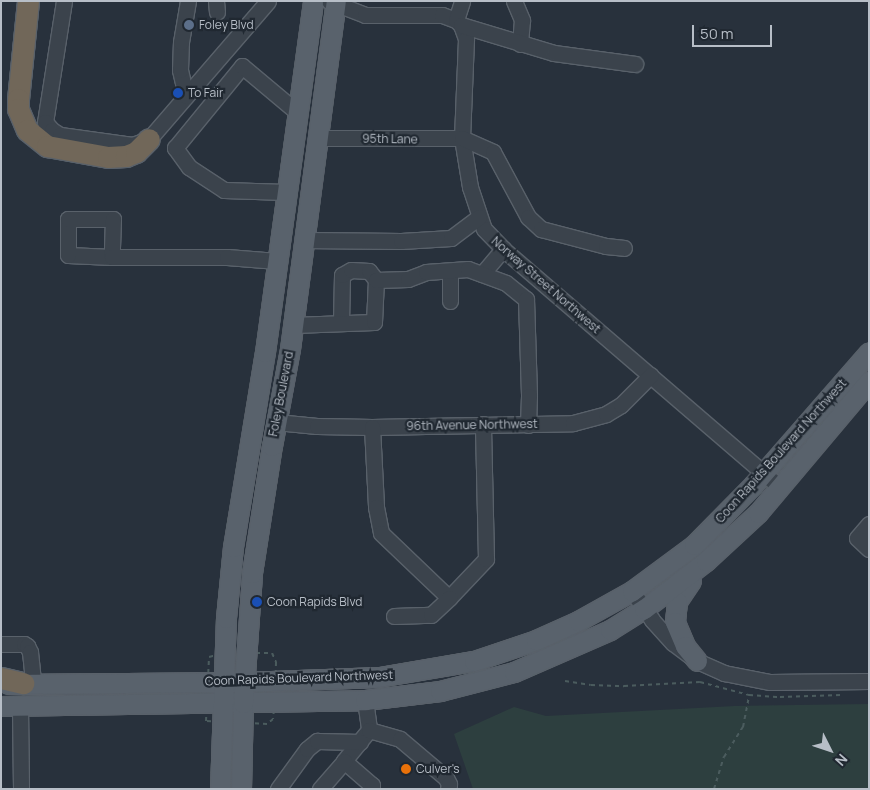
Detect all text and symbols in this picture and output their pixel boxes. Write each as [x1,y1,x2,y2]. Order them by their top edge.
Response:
scale bar [695,15,775,47]
place label: Foley Blvd [199,18,254,32]
marker: Foley Blvd [183,19,195,31]
text: 50 m [700,23,734,44]
place label: To Fair [188,86,223,100]
marker: To Fair [172,87,184,99]
street label: 95th Lane [362,131,418,147]
street label: Norway Street Northwest [489,234,603,336]
street label: Foley Boulevard [266,350,296,438]
street label: Coon Rapids Boulevard Northwest [713,376,849,526]
street label: 96th Avenue Northwest [406,417,538,433]
place label: Coon Rapids Blvd [267,595,362,609]
marker: Coon Rapids Blvd [251,596,263,608]
street label: Coon Rapids Boulevard Northwest [205,668,393,688]
north arrow [805,725,855,775]
text: N [831,750,852,770]
place label: Culver's [416,762,460,776]
marker: Culver's [400,763,412,775]

